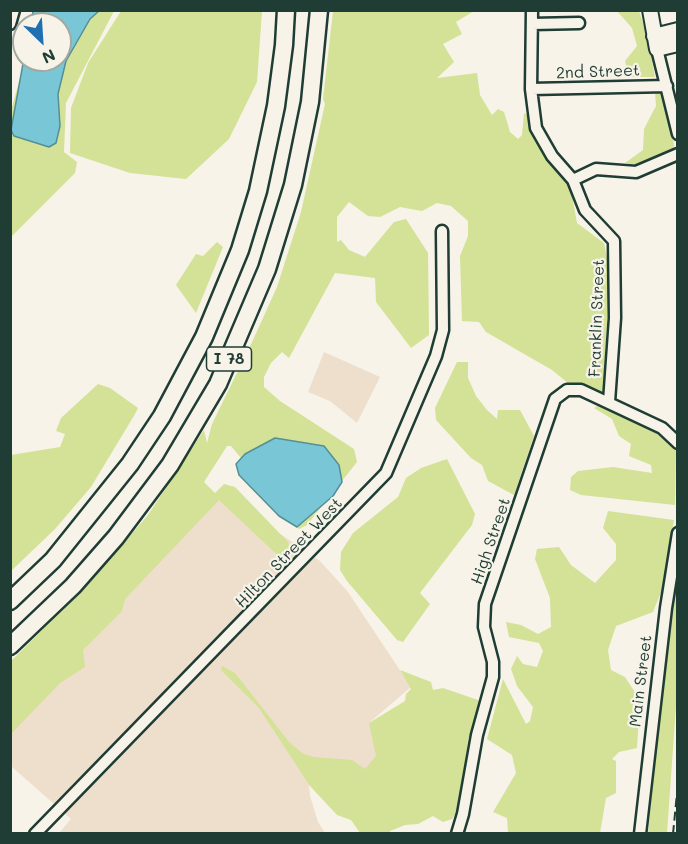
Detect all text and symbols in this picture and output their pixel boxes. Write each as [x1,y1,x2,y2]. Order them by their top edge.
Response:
north arrow [12,12,72,72]
text: N [39,45,59,69]
street label: 2nd Street [556,61,640,83]
street label: Franklin Street [585,259,609,377]
road number: I 78 [206,347,252,371]
street label: Hilton Street West [232,494,346,612]
street label: High Street [467,495,515,587]
street label: Main Street [626,634,656,728]

